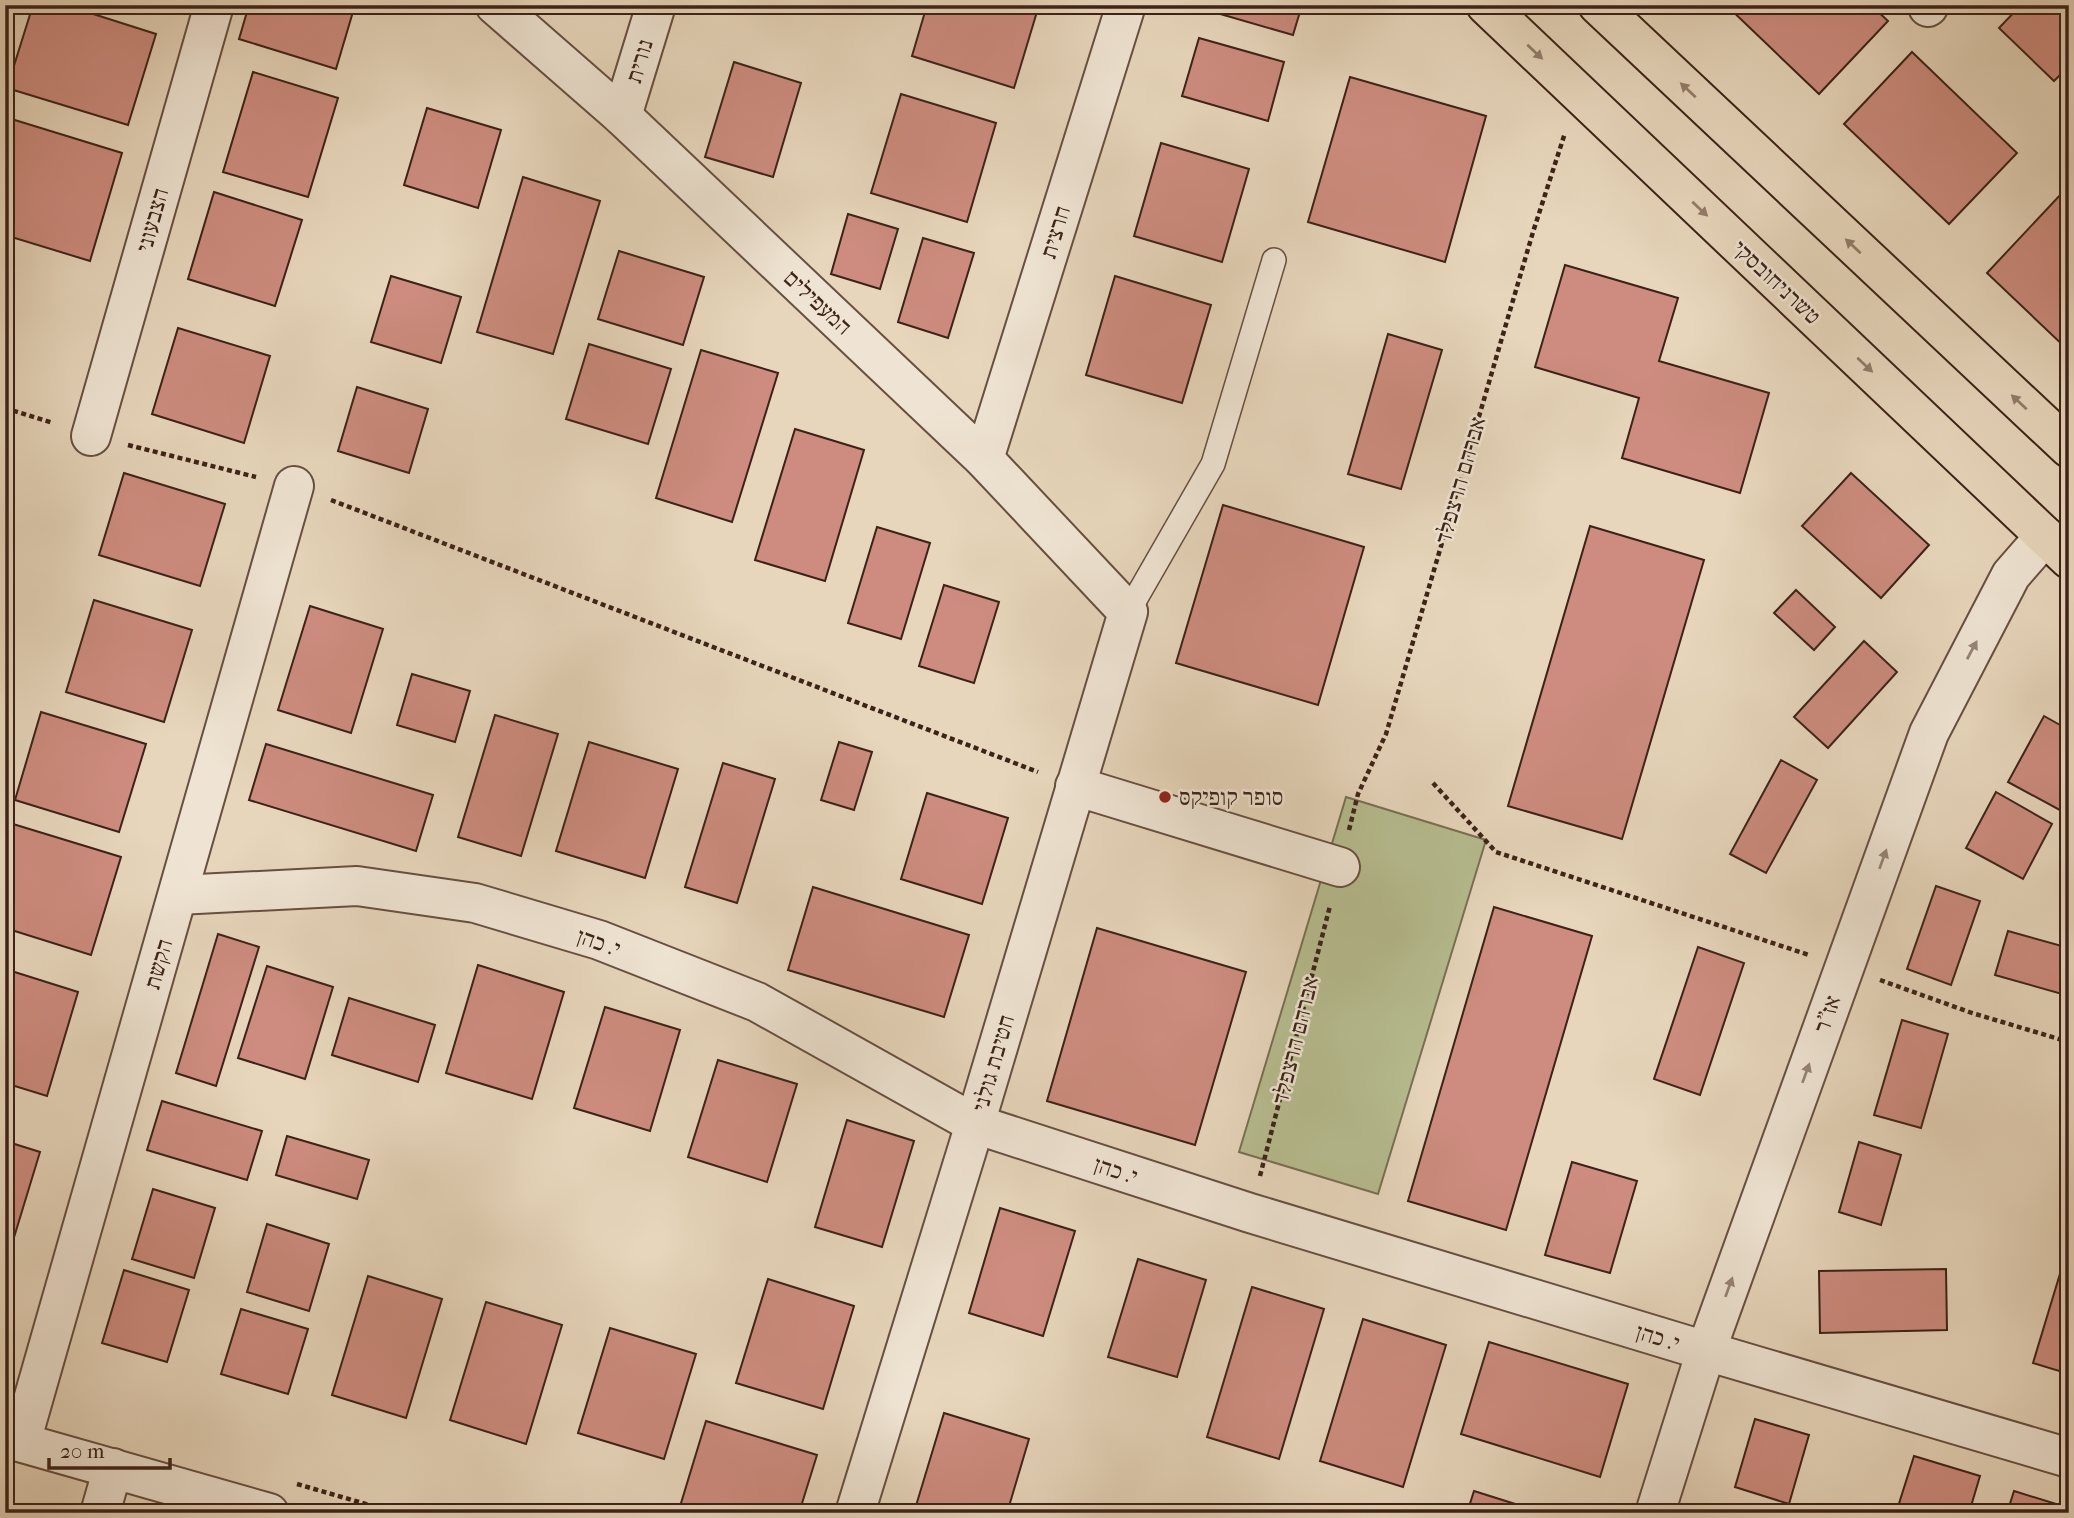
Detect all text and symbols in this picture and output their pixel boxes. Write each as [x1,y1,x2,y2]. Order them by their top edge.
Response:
street label: נורית [620,36,659,86]
one-way arrow [1526,44,1543,60]
one-way arrow [1680,82,1697,98]
street label: הצבעוני [130,185,174,255]
one-way arrow [1691,200,1708,216]
street label: חרצית [1035,203,1076,262]
street label: טשרניחובסקי [1727,235,1826,330]
one-way arrow [1845,237,1862,254]
street label: המעפילים [778,264,857,340]
one-way arrow [1856,357,1873,373]
one-way arrow [2011,394,2028,410]
street label: אברהם הרצפלד [1429,413,1492,547]
one-way arrow [1967,640,1978,660]
place label: סופר קופיקס [1179,784,1283,811]
marker: סופר קופיקס [1157,789,1173,805]
one-way arrow [1878,848,1889,869]
street label: י. כהן [574,923,624,962]
street label: הקשת [139,936,178,992]
street label: אברהם הרצפלד [1267,973,1324,1107]
street label: אז"ר [1808,992,1847,1037]
street label: חטיבת גולני [967,1012,1020,1115]
one-way arrow [1801,1062,1812,1083]
street label: י. כהן [1091,1151,1141,1190]
one-way arrow [1724,1276,1735,1297]
street label: י. כהן [1633,1318,1683,1357]
scale bar [49,1427,170,1471]
text: 20 m [60,1439,105,1463]

